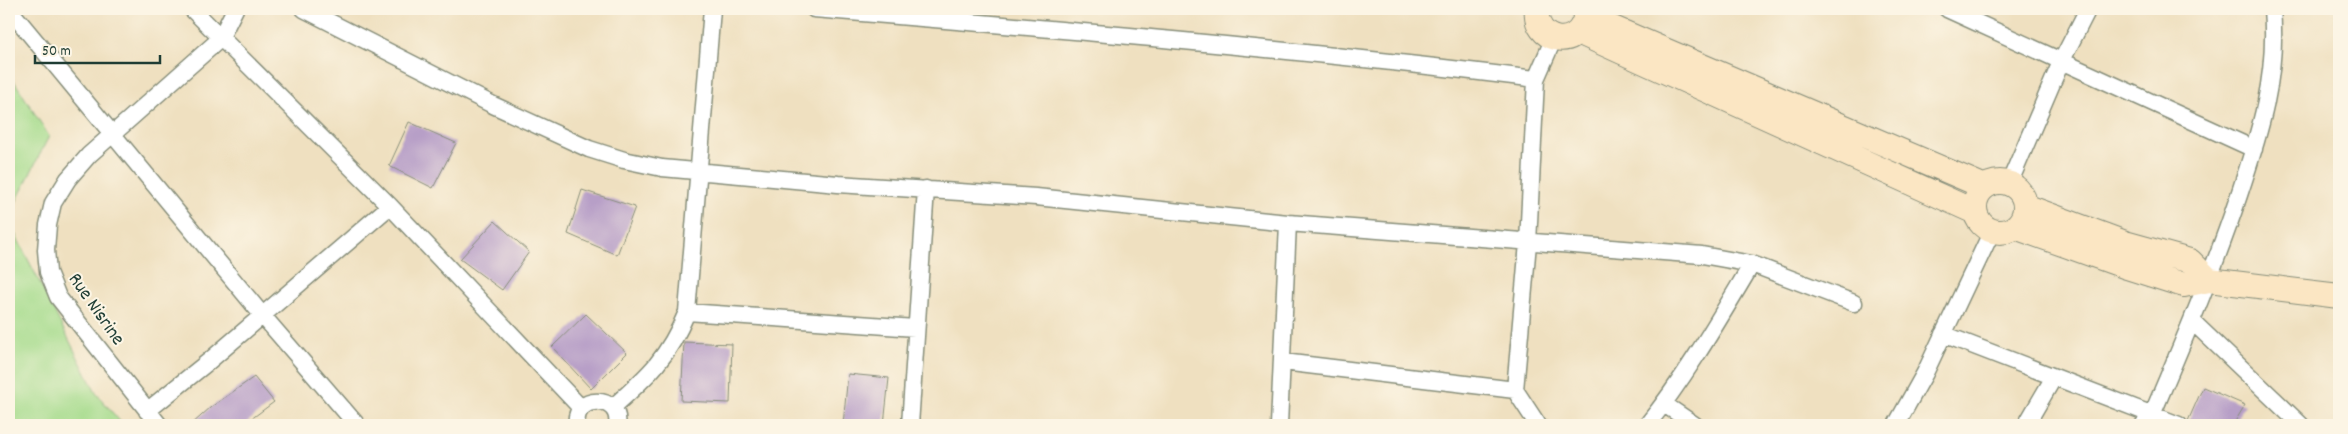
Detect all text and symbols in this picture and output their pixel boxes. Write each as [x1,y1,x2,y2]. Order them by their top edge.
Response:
scale bar [35,32,160,64]
text: 50 m [42,41,71,63]
street label: Rue Nisrine [60,268,131,352]

